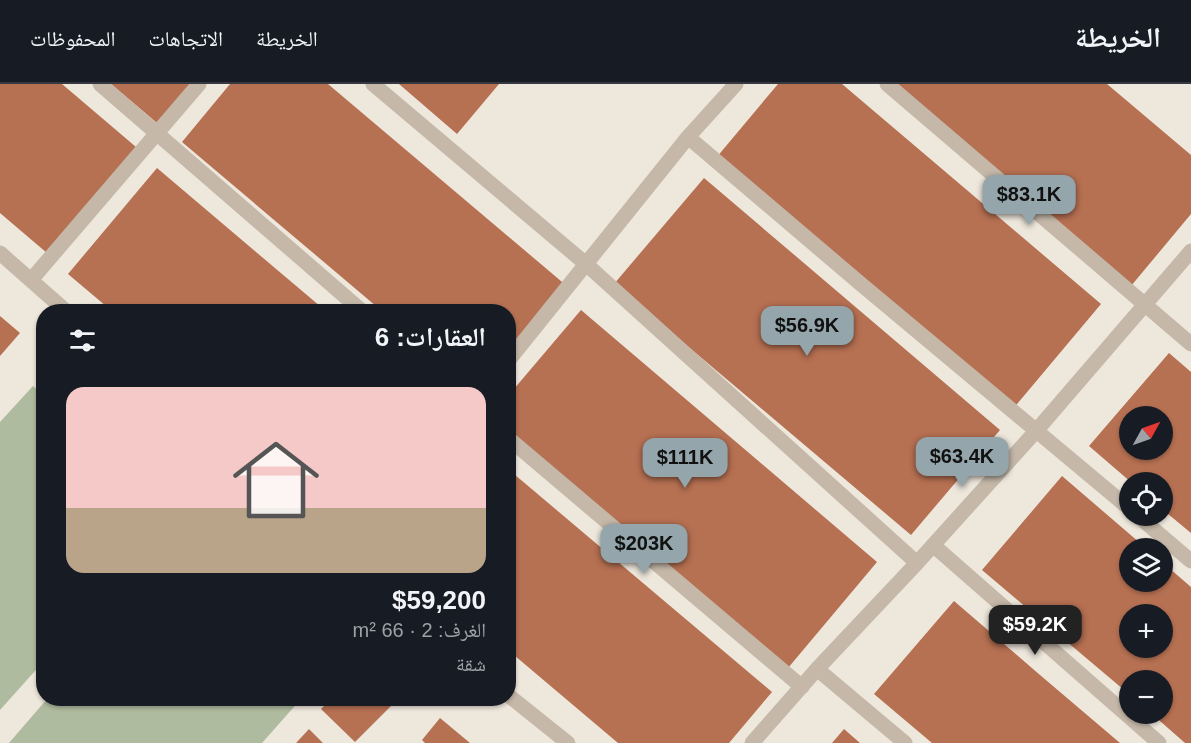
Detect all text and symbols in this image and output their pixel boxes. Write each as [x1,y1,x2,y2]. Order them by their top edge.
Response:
text: الخريطة [1075,22,1161,53]
text: المحفوظات [30,27,115,50]
text: الاتجاهات [148,27,223,50]
text: الخريطة [256,27,318,50]
pin: $83.1K [980,175,1078,226]
text: $83.1K [997,183,1061,205]
pin: $56.9K [758,306,856,357]
text: $56.9K [775,314,839,336]
text: العقارات: 6 [375,322,486,352]
icon: filters [66,324,99,357]
north arrow [1119,406,1173,460]
map controls [1119,406,1173,724]
icon: home [222,426,330,534]
pin: $63.4K [913,437,1011,488]
pin: $111K [643,438,727,489]
text: $63.4K [930,445,994,467]
text: $111K [657,446,713,468]
button: locate [1119,472,1173,526]
pin: $203K [602,524,686,575]
text: $203K [615,532,673,554]
button: layers [1119,538,1173,592]
text: $59,200 [392,585,486,615]
button: + [1119,604,1173,658]
pin: $59.2K [986,605,1084,656]
text: $59.2K [1003,613,1067,635]
text: الغرف: 2 · 66 m² [353,619,486,641]
text: شقة [456,653,486,675]
button: − [1119,670,1173,724]

